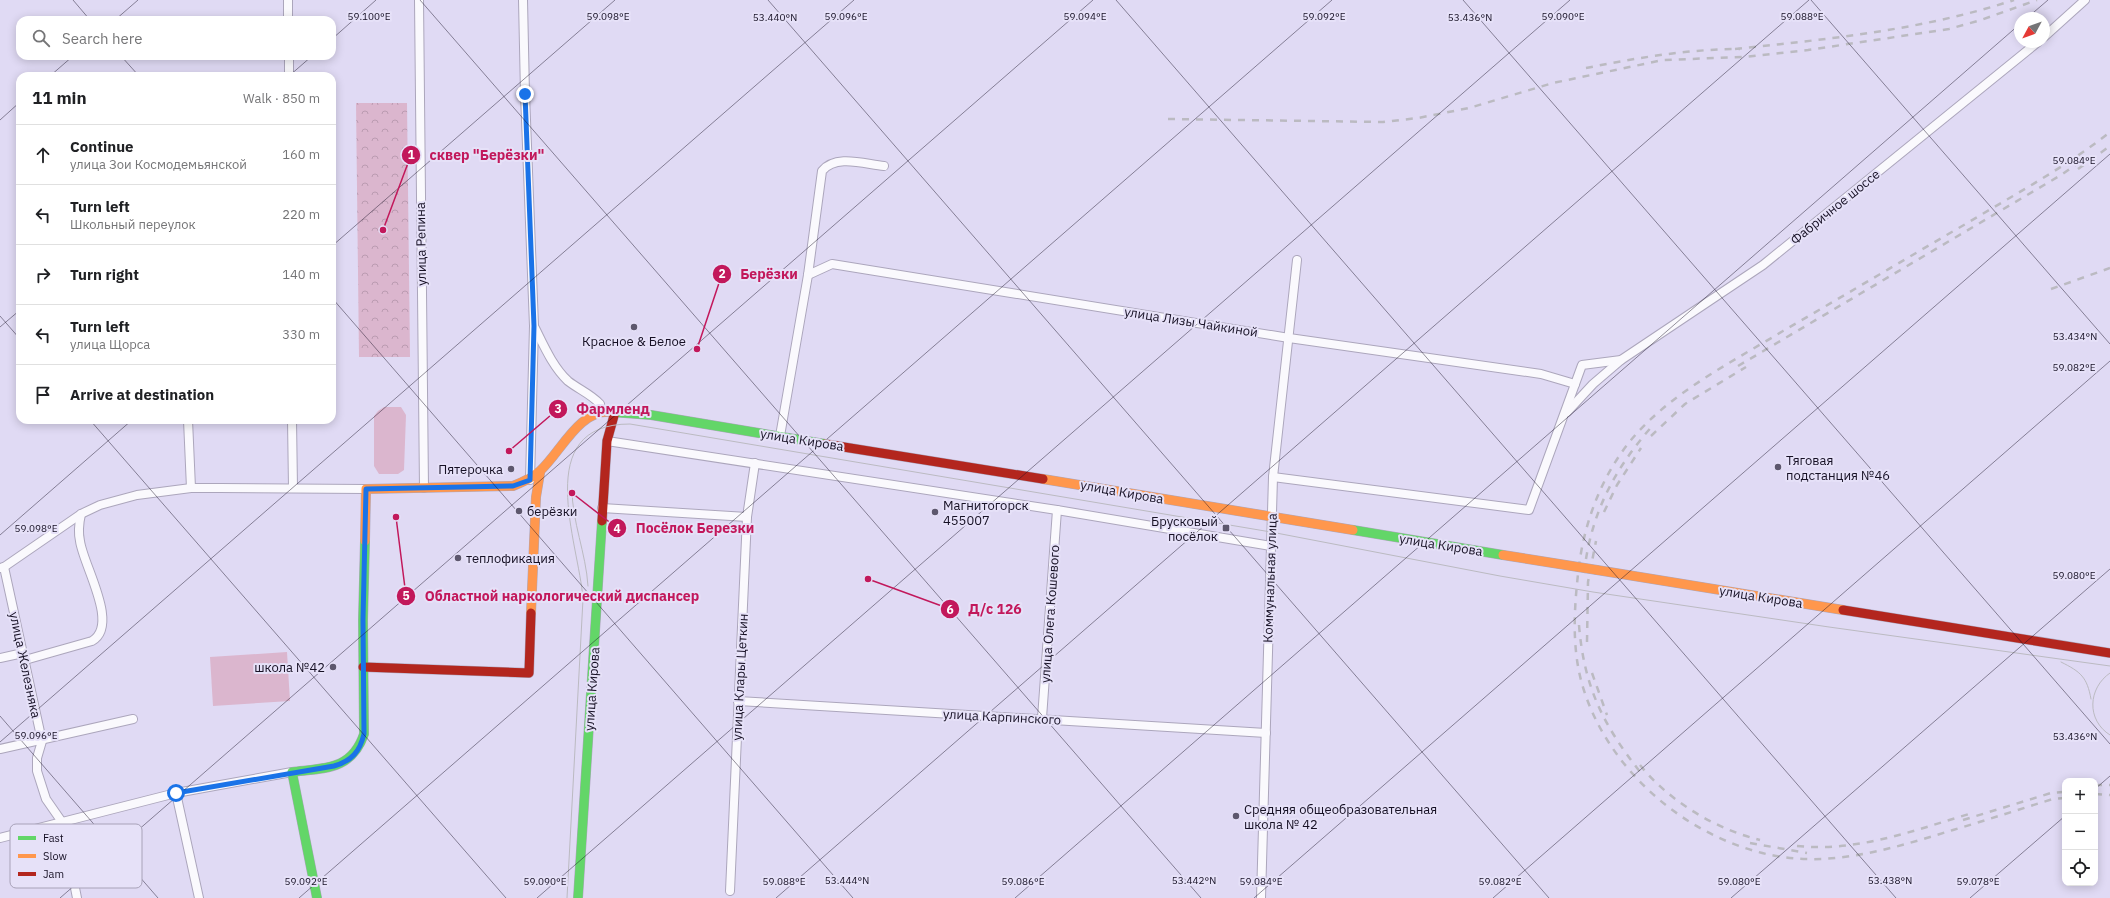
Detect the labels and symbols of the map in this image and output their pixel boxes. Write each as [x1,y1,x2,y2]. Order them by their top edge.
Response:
text: 59.100°E [347,10,391,23]
text: 59.098°E [586,10,630,23]
text: 59.096°E [824,10,868,23]
text: 59.094°E [1063,10,1107,23]
text: 59.092°E [1302,10,1346,23]
text: 59.090°E [1541,10,1585,23]
text: 59.088°E [1780,10,1824,23]
text: 53.440°N [753,11,797,24]
text: 53.436°N [1448,11,1492,24]
north arrow [2014,12,2050,48]
route end [516,85,534,103]
callout: сквер "Берёзки" [401,142,552,168]
text: сквер "Берёзки" [430,146,544,164]
text: 1 [407,147,415,162]
text: 59.084°E [2052,154,2096,167]
street label: Фабричное шоссе [1787,166,1883,248]
street label: улица Репина [412,202,430,286]
callout: Берёзки [712,261,806,287]
text: Берёзки [740,265,798,283]
text: 2 [718,266,726,281]
street label: улица Лизы Чайкиной [1123,303,1259,341]
marker: Красное & Белое [629,322,639,332]
text: 53.434°N [2053,330,2097,343]
place label: Красное & Белое [582,333,686,350]
text: 59.082°E [2052,361,2096,374]
callout: Фармленд [548,396,658,422]
text: Фармленд [576,400,650,418]
text: 3 [554,401,562,416]
street label: улица Кирова [759,425,845,455]
place label: Тяговая подстанция №46 [1786,452,1890,484]
place label: Пятерочка [438,461,503,478]
marker: Тяговая подстанция №46 [1773,462,1783,472]
marker: Пятерочка [506,464,516,474]
street label: улица Кирова [1079,476,1165,508]
place label: Магнитогорск 455007 [943,497,1029,529]
place label: берёзки [527,503,577,520]
marker: берёзки [514,506,524,516]
marker: Магнитогорск 455007 [930,507,940,517]
place label: Брусковый посёлок [1151,513,1218,545]
street label: Коммунальная улица [1259,513,1281,643]
callout: Посёлок Березки [607,515,762,541]
text: Посёлок Березки [636,519,754,537]
text: 4 [613,521,621,536]
text: 59.098°E [14,522,58,535]
marker: Брусковый посёлок [1221,523,1231,533]
street label: улица Кирова [1398,530,1484,560]
street label: улица Олега Кошевого [1037,544,1063,684]
place label: теплофикация [466,550,555,567]
marker: теплофикация [453,553,463,563]
text: 59.080°E [2052,569,2096,582]
street label: улица Кирова [1718,582,1804,612]
callout: Областной наркологический диспансер [396,583,707,609]
text: Областной наркологический диспансер [425,587,699,605]
text: 5 [402,588,410,603]
callout: Д/с 126 [940,596,1030,622]
text: Д/с 126 [968,600,1022,618]
text: 6 [946,602,954,617]
street label: улица Железняка [5,610,45,720]
street label: улица Клары Цеткин [728,613,752,741]
street label: улица Кирова [581,646,603,732]
place label: школа №42 [254,659,325,676]
marker: школа №42 [328,662,338,672]
street label: улица Карпинского [942,705,1062,729]
text: 59.096°E [14,729,58,742]
text: 53.436°N [2053,730,2097,743]
route start [167,784,185,802]
place label: Средняя общеобразовательная школа № 42 [1244,801,1437,833]
marker: Средняя общеобразовательная школа № 42 [1231,811,1241,821]
legend [10,824,142,888]
text: Fast [43,831,64,845]
text: Slow [43,849,67,863]
text: Jam [43,867,64,881]
text: 53.444°N [825,874,869,887]
text: 53.442°N [1172,874,1216,887]
text: 53.438°N [1868,874,1912,887]
text: 59.092°E [284,875,328,888]
text: 59.090°E [523,875,567,888]
text: 59.088°E [762,875,806,888]
text: 59.086°E [1001,875,1045,888]
text: 59.084°E [1239,875,1283,888]
text: 59.082°E [1478,875,1522,888]
text: 59.080°E [1717,875,1761,888]
text: 59.078°E [1956,875,2000,888]

